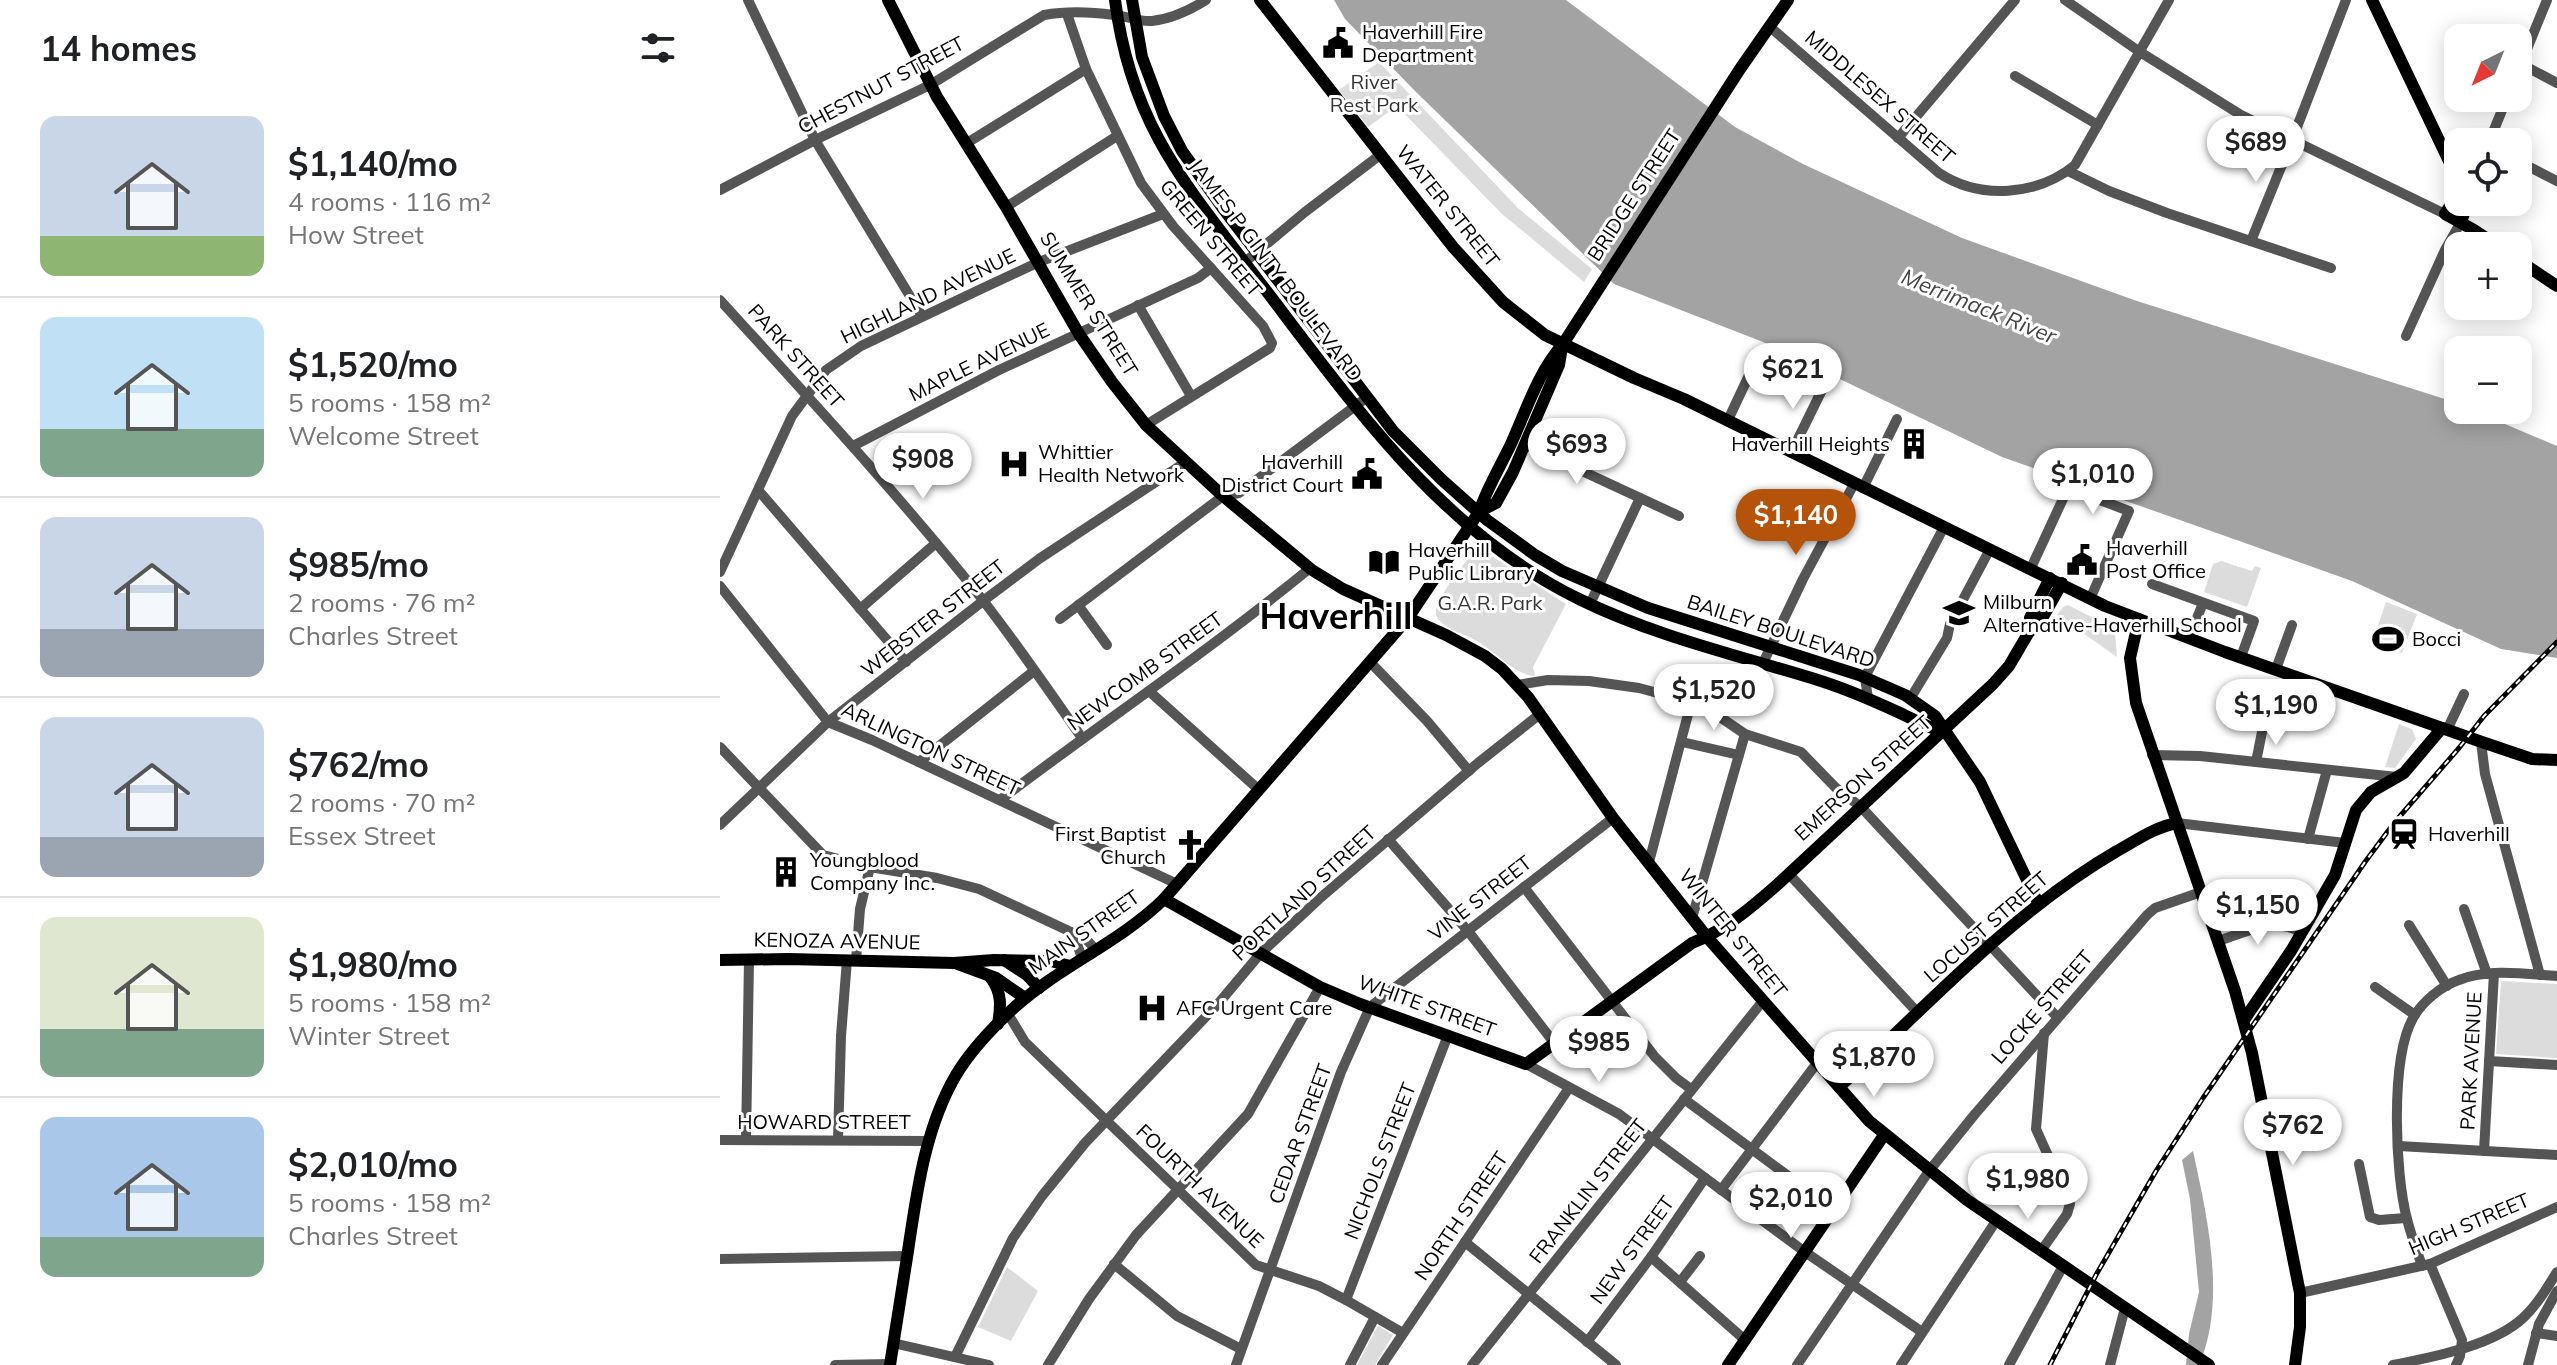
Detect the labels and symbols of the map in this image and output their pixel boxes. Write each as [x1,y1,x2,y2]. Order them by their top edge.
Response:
place label: Haverhill Fire Department [1362,19,1483,67]
north arrow [2444,24,2532,112]
street label: MIDDLESEX STREET [1800,25,1960,169]
public building icon: Haverhill Fire Department [1321,26,1355,60]
street label: CHESTNUT STREET [793,30,968,139]
park label: River Rest Park [1330,69,1419,117]
pin: $689 [2209,116,2303,184]
street label: BRIDGE STREET [1582,124,1686,266]
street label: WATER STREET [1391,139,1506,272]
street label: JAMES P GINTY BOULEVARD [1184,153,1368,386]
street label: GREEN STREET [1155,174,1268,301]
street label: SUMMER STREET [1035,227,1144,381]
street label: HIGHLAND AVENUE [836,242,1019,349]
water label: Merrimack River [1898,262,2061,350]
street label: PARK STREET [743,298,850,413]
street label: MAPLE AVENUE [904,317,1053,406]
pin: $621 [1746,343,1840,411]
pin: $693 [1530,418,1624,486]
building icon: Haverhill Heights [1897,427,1931,461]
place label: Haverhill Heights [1731,431,1890,456]
pin: $908 [876,433,970,501]
place label: Whittier Health Network [1038,439,1185,487]
hospital icon: Whittier Health Network [997,447,1031,481]
pin: $1,010 [2028,448,2158,516]
place label: Haverhill District Court [1222,449,1343,497]
public building icon: Haverhill District Court [1350,457,1384,491]
pin: $1,140 [1731,489,1861,557]
place label: Haverhill Post Office [2106,535,2206,583]
place label: Haverhill Public Library [1408,537,1535,585]
public building icon: Haverhill Post Office [2065,543,2099,577]
library icon: Haverhill Public Library [1367,545,1401,579]
street label: WEBSTER STREET [856,554,1010,682]
street label: BAILEY BOULEVARD [1684,588,1878,673]
place label: Milburn Alternative-Haverhill School [1983,589,2242,637]
park label: G.A.R. Park [1437,590,1543,615]
district label: Haverhill [1259,593,1413,638]
school or university icon: Milburn Alternative-Haverhill School [1942,596,1976,630]
street label: NEWCOMB STREET [1062,606,1228,736]
sports icon: Bocci [2371,622,2405,656]
place label: Bocci [2412,626,2461,651]
pin: $1,520 [1649,664,1779,732]
pin: $1,190 [2211,679,2341,747]
street label: ARLINGTON STREET [838,696,1024,801]
street label: EMERSON STREET [1789,709,1936,846]
station icon: Haverhill [2387,817,2421,851]
street label: PORTLAND STREET [1227,820,1381,966]
place label: First Baptist Church [1055,821,1166,869]
place label: Haverhill [2428,821,2510,846]
church icon: First Baptist Church [1173,828,1207,862]
place label: Youngblood Company Inc. [809,847,935,895]
street label: VINE STREET [1423,849,1536,946]
building icon: Youngblood Company Inc. [769,855,803,889]
street label: WINTER STREET [1674,863,1793,1002]
street label: LOCUST STREET [1918,866,2053,987]
pin: $1,150 [2193,879,2323,947]
street label: MAIN STREET [1023,884,1144,979]
street label: KENOZA AVENUE [753,927,921,954]
street label: LOCKE STREET [1985,945,2098,1069]
street label: WHITE STREET [1355,969,1500,1042]
hospital icon: AFC Urgent Care [1135,991,1169,1025]
street label: PARK AVENUE [2454,991,2487,1131]
place label: AFC Urgent Care [1176,995,1332,1020]
pin: $985 [1552,1016,1646,1084]
pin: $1,870 [1809,1031,1939,1099]
street label: CEDAR STREET [1263,1060,1336,1207]
street label: NICHOLS STREET [1338,1079,1421,1243]
pin: $762 [2246,1099,2340,1167]
street label: HOWARD STREET [737,1109,911,1134]
street label: FRANKLIN STREET [1523,1113,1652,1268]
street label: FOURTH AVENUE [1131,1118,1269,1253]
street label: NORTH STREET [1408,1147,1513,1285]
pin: $1,980 [1963,1153,2093,1221]
pin: $2,010 [1726,1172,1856,1240]
street label: HIGH STREET [2405,1187,2533,1260]
street label: NEW STREET [1584,1191,1679,1309]

